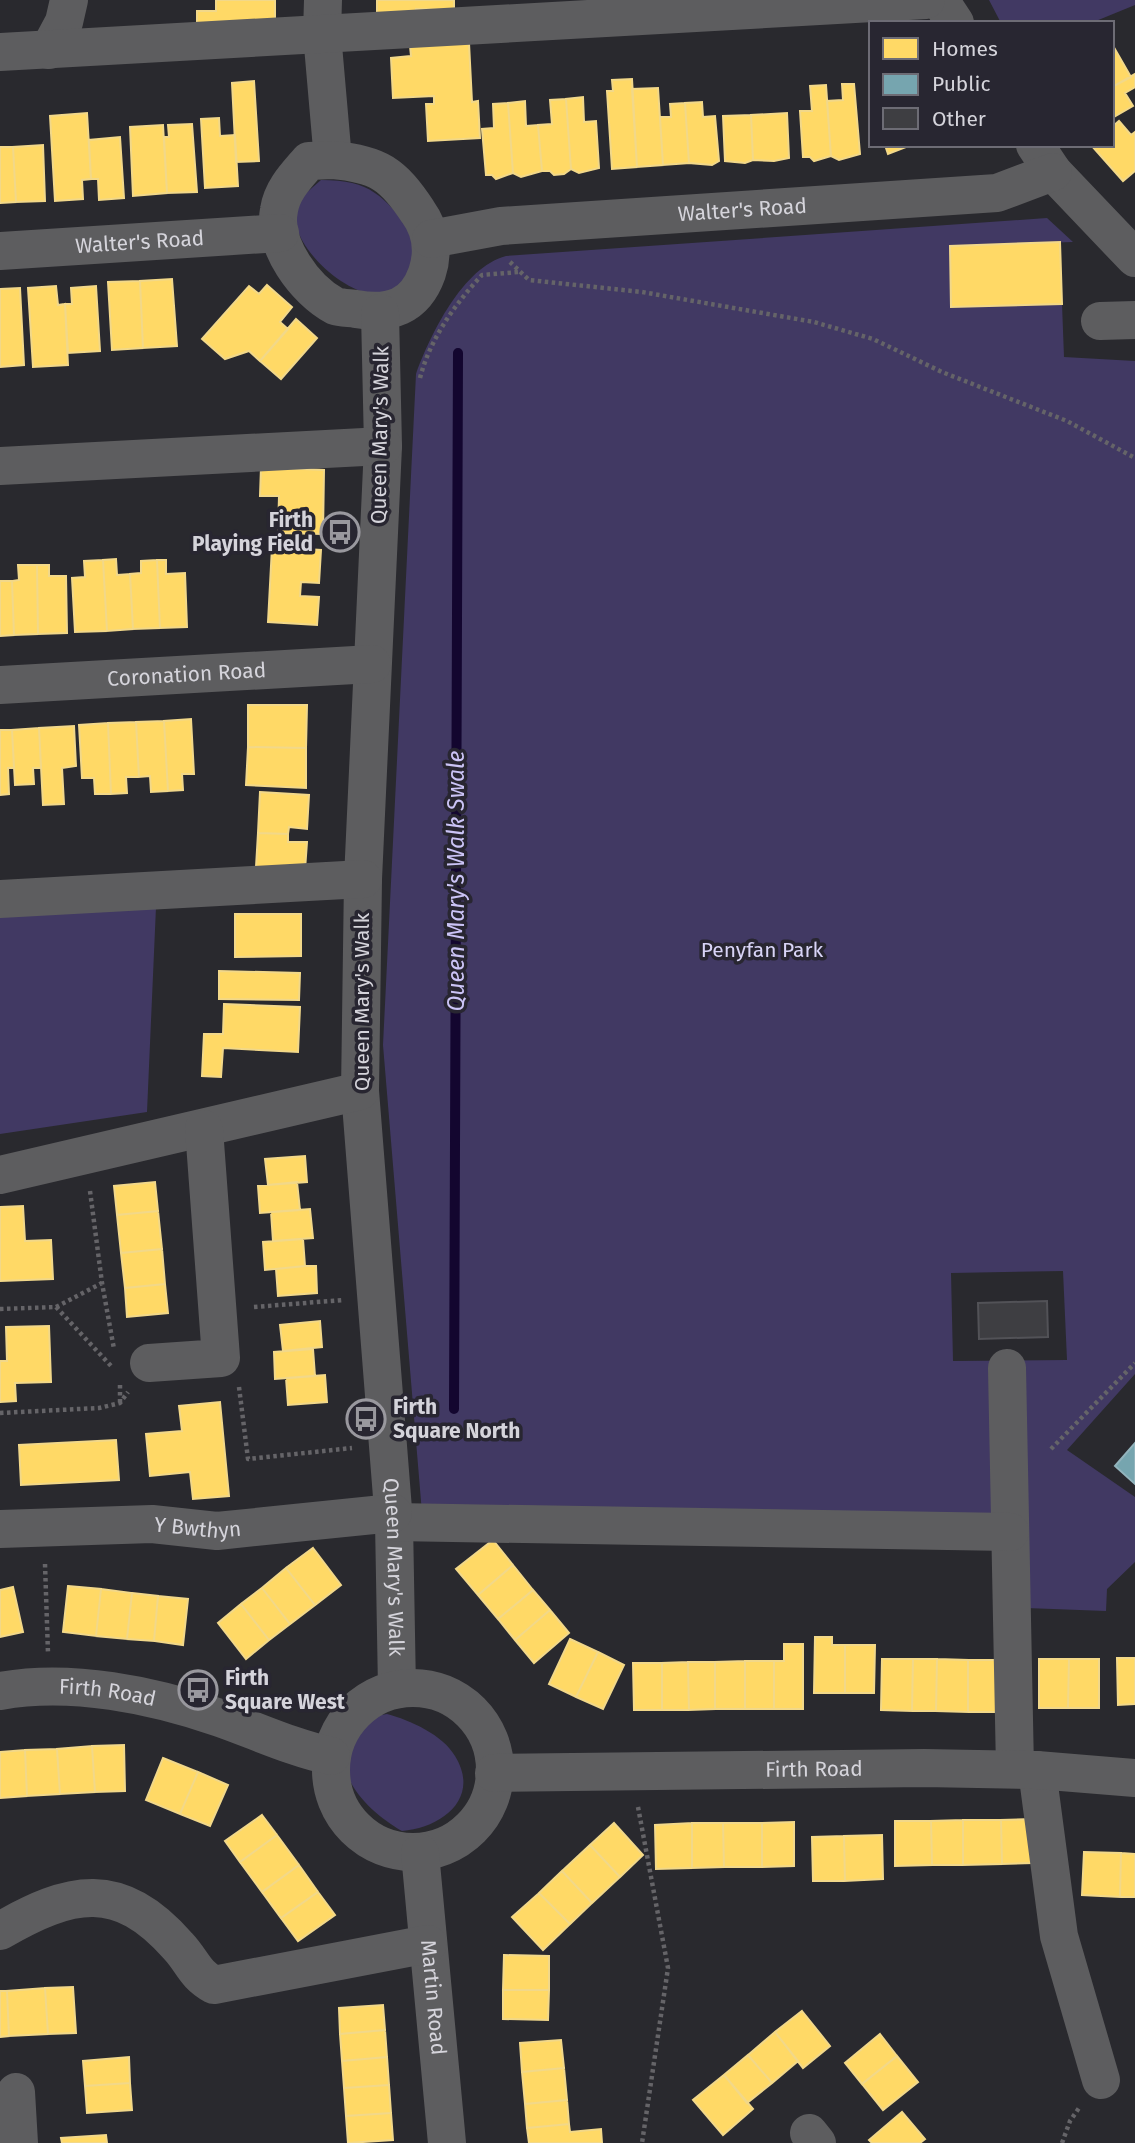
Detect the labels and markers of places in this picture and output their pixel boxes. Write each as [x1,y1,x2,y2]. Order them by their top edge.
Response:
place label: Firth Playing Field [192,507,313,557]
bus stop icon: Firth Playing Field [319,511,361,553]
place label: Firth Square North [393,1394,520,1444]
bus stop icon: Firth Square North [345,1398,387,1440]
place label: Firth Square West [225,1665,346,1715]
bus stop icon: Firth Square West [177,1669,219,1711]

